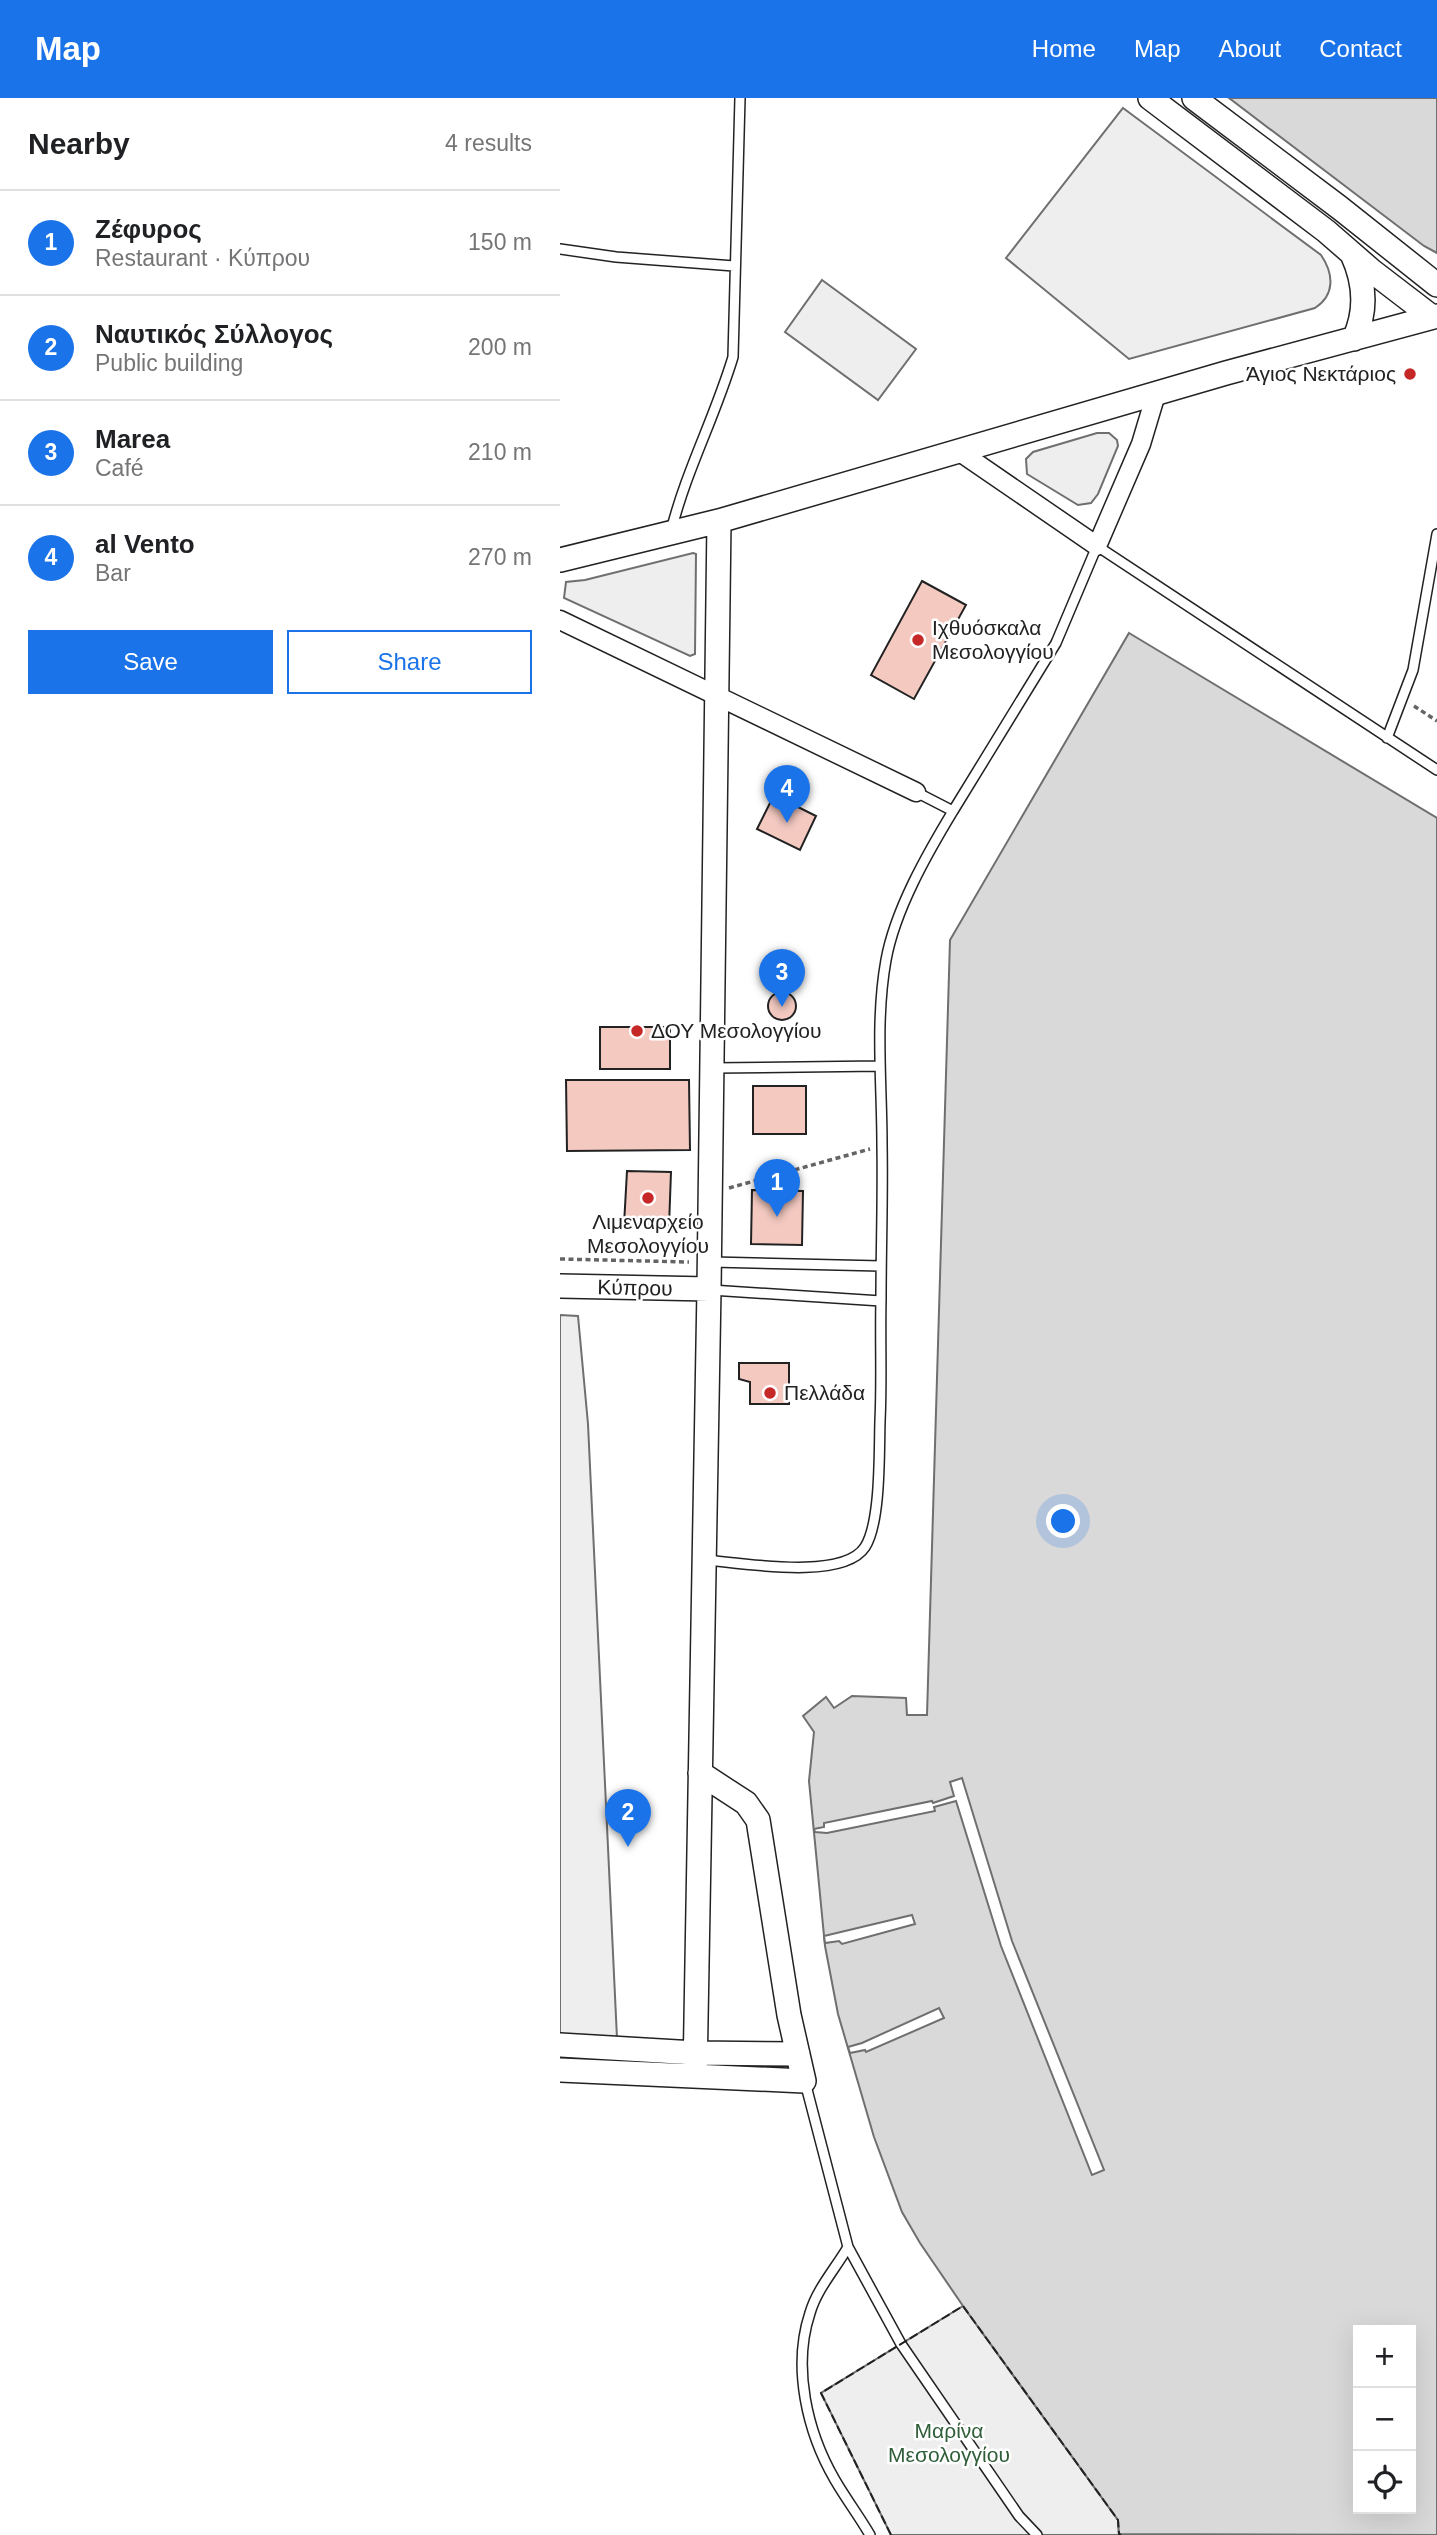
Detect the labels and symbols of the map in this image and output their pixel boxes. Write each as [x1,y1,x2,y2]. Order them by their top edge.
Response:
place label: Άγιος Νεκτάριος [1246,362,1396,385]
marker: Άγιος Νεκτάριος [1402,366,1418,382]
place label: Ιχθυόσκαλα Μεσολογγίου [932,616,1054,663]
marker: Ιχθυόσκαλα Μεσολογγίου [910,632,926,648]
pin: 4 [764,765,810,823]
pin: 3 [759,949,805,1007]
place label: ΔΟΥ Μεσολογγίου [651,1019,822,1042]
marker: ΔΟΥ Μεσολογγίου [629,1023,645,1039]
pin: 1 [754,1159,800,1217]
marker: Λιμεναρχείο Μεσολογγίου [640,1190,656,1206]
place label: Λιμεναρχείο Μεσολογγίου [587,1210,709,1257]
street label: Κύπρου [597,1275,673,1300]
place label: Πελλάδα [784,1381,865,1404]
marker: Πελλάδα [762,1385,778,1401]
your location [1046,1504,1080,1538]
pin: 2 [605,1789,651,1847]
park label: Μαρίνα Μεσολογγίου [888,2419,1010,2466]

